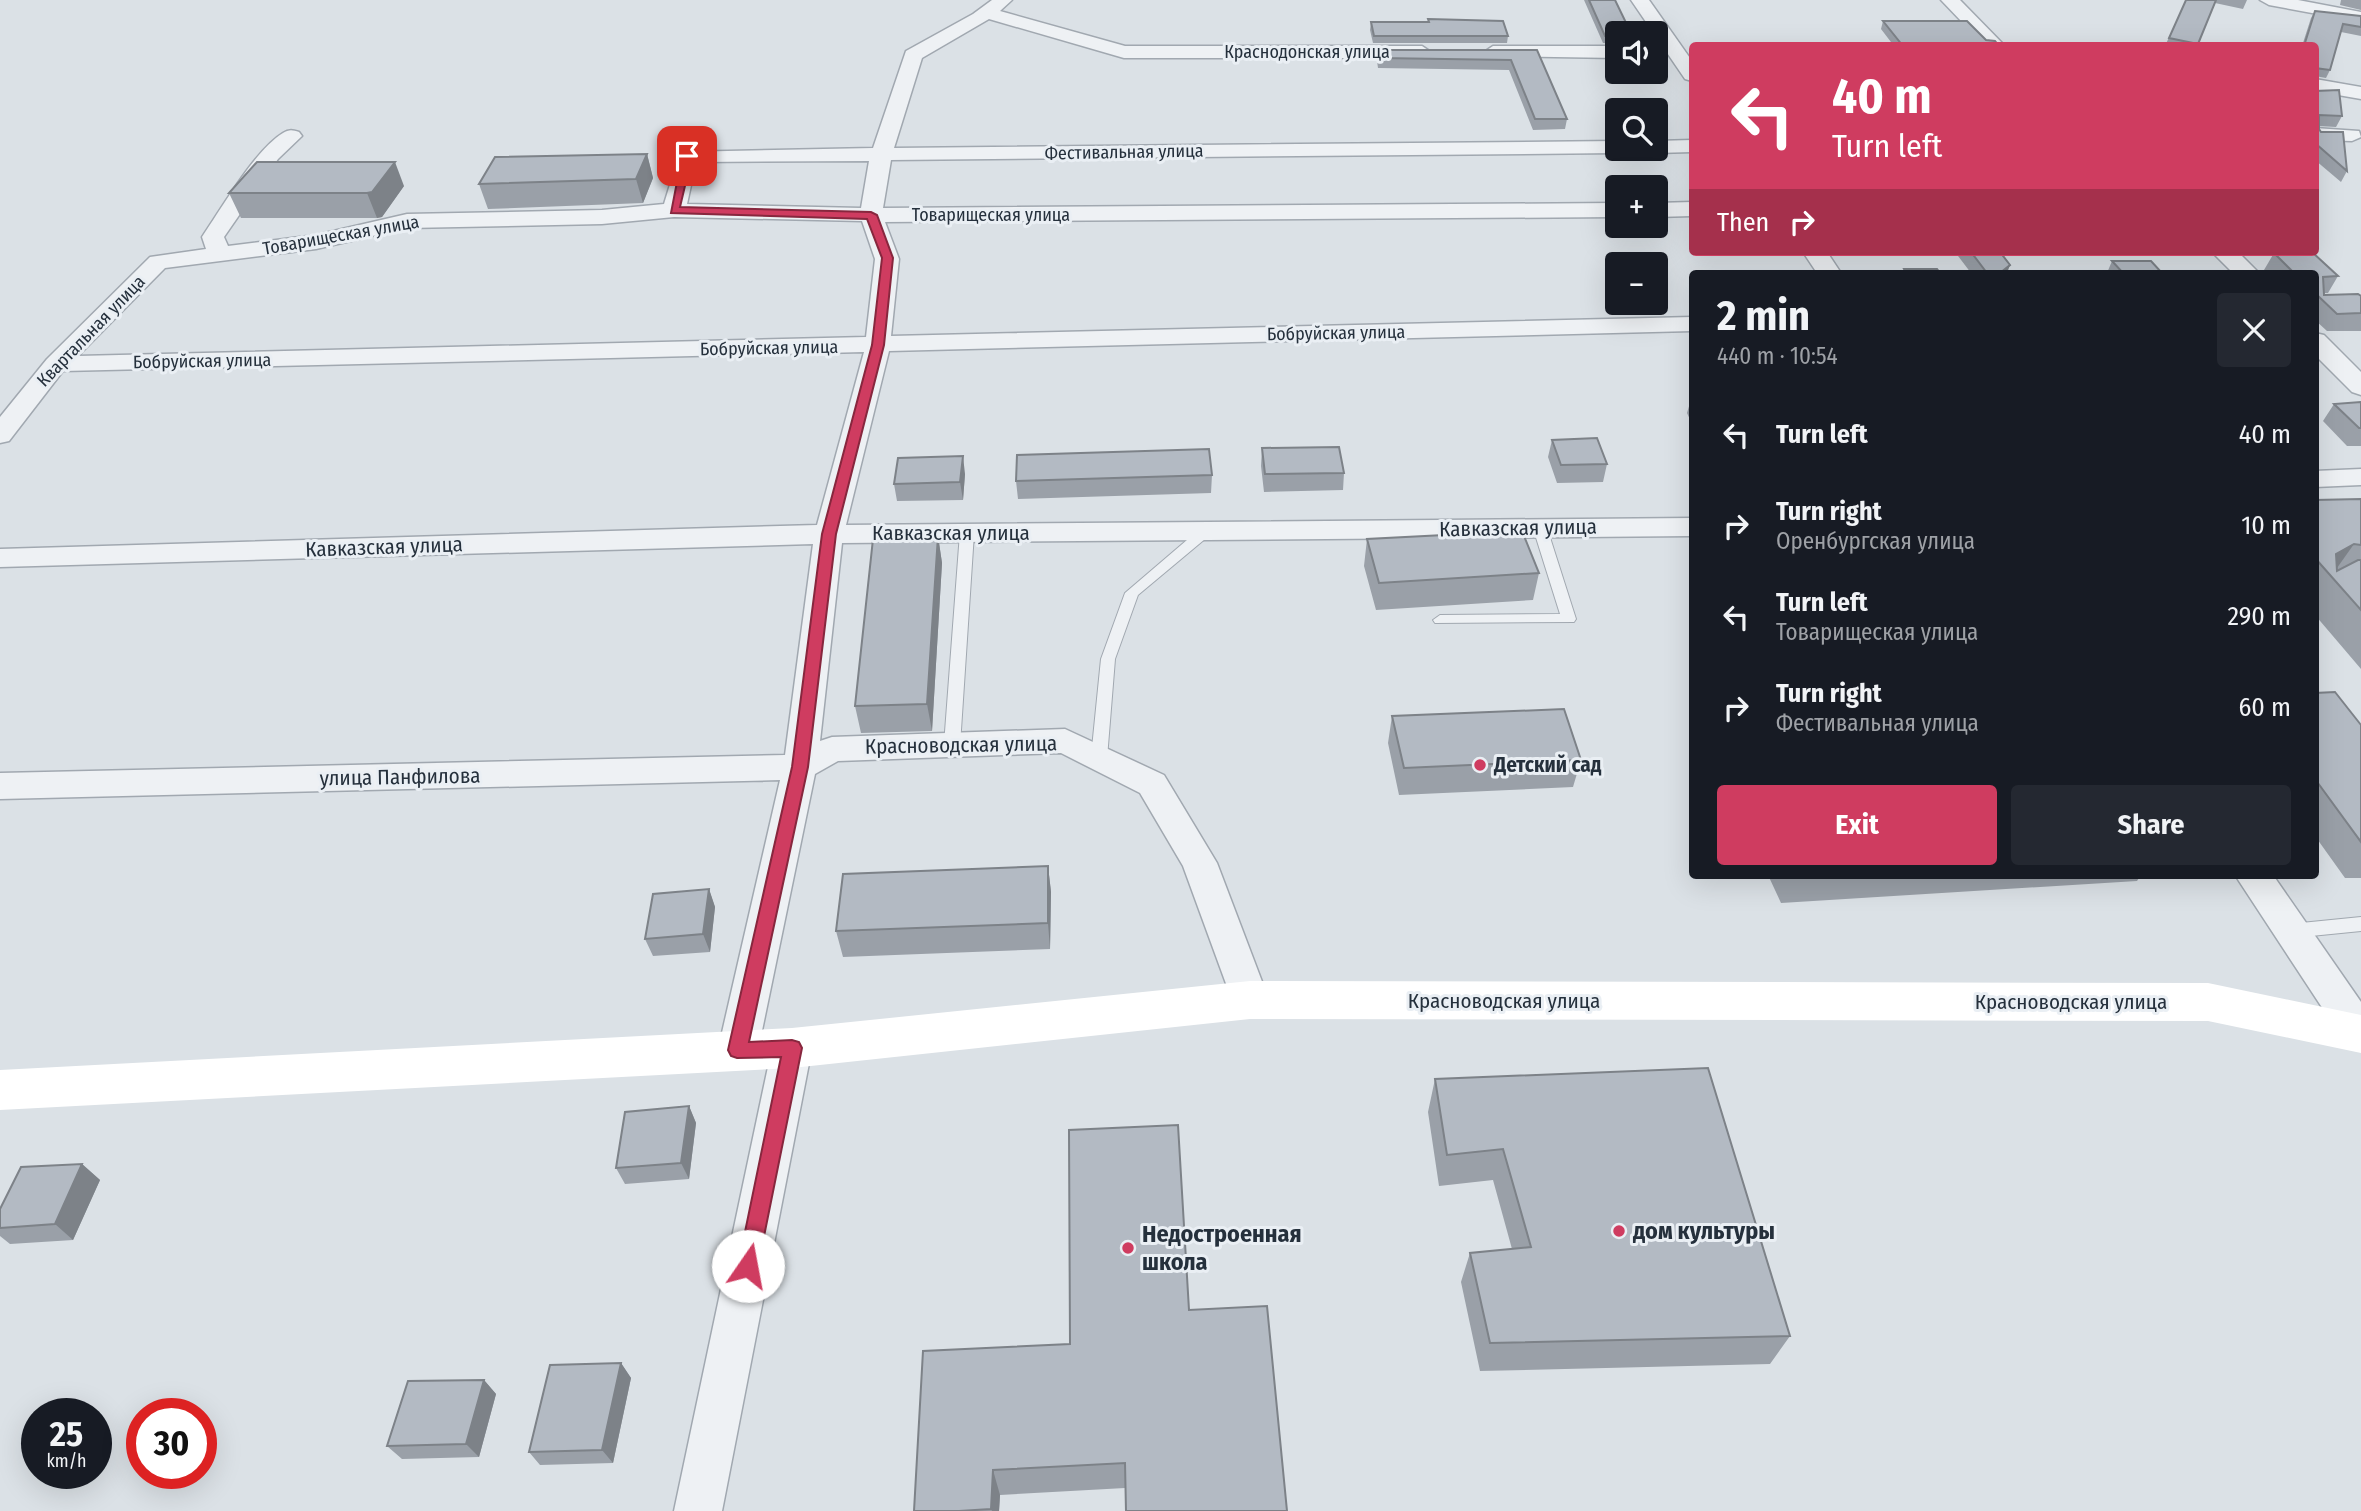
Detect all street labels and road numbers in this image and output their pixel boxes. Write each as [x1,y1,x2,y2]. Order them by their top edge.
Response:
street label: Краснодонская улица [1224,41,1390,63]
street label: Фестивальная улица [1044,140,1204,164]
street label: Товарищеская улица [912,204,1070,226]
street label: Товарищеская улица [261,210,421,260]
street label: Квартальная улица [32,271,150,391]
street label: Бобруйская улица [1267,321,1406,345]
street label: Бобруйская улица [700,336,839,360]
street label: Бобруйская улица [133,349,272,373]
street label: Кавказская улица [1439,514,1597,542]
street label: Кавказская улица [872,520,1030,546]
street label: Кавказская улица [305,531,463,563]
street label: Красноводская улица [865,730,1057,760]
street label: улица Панфилова [319,763,481,791]
street label: Красноводская улица [1408,988,1600,1014]
street label: Красноводская улица [1975,989,2167,1015]

